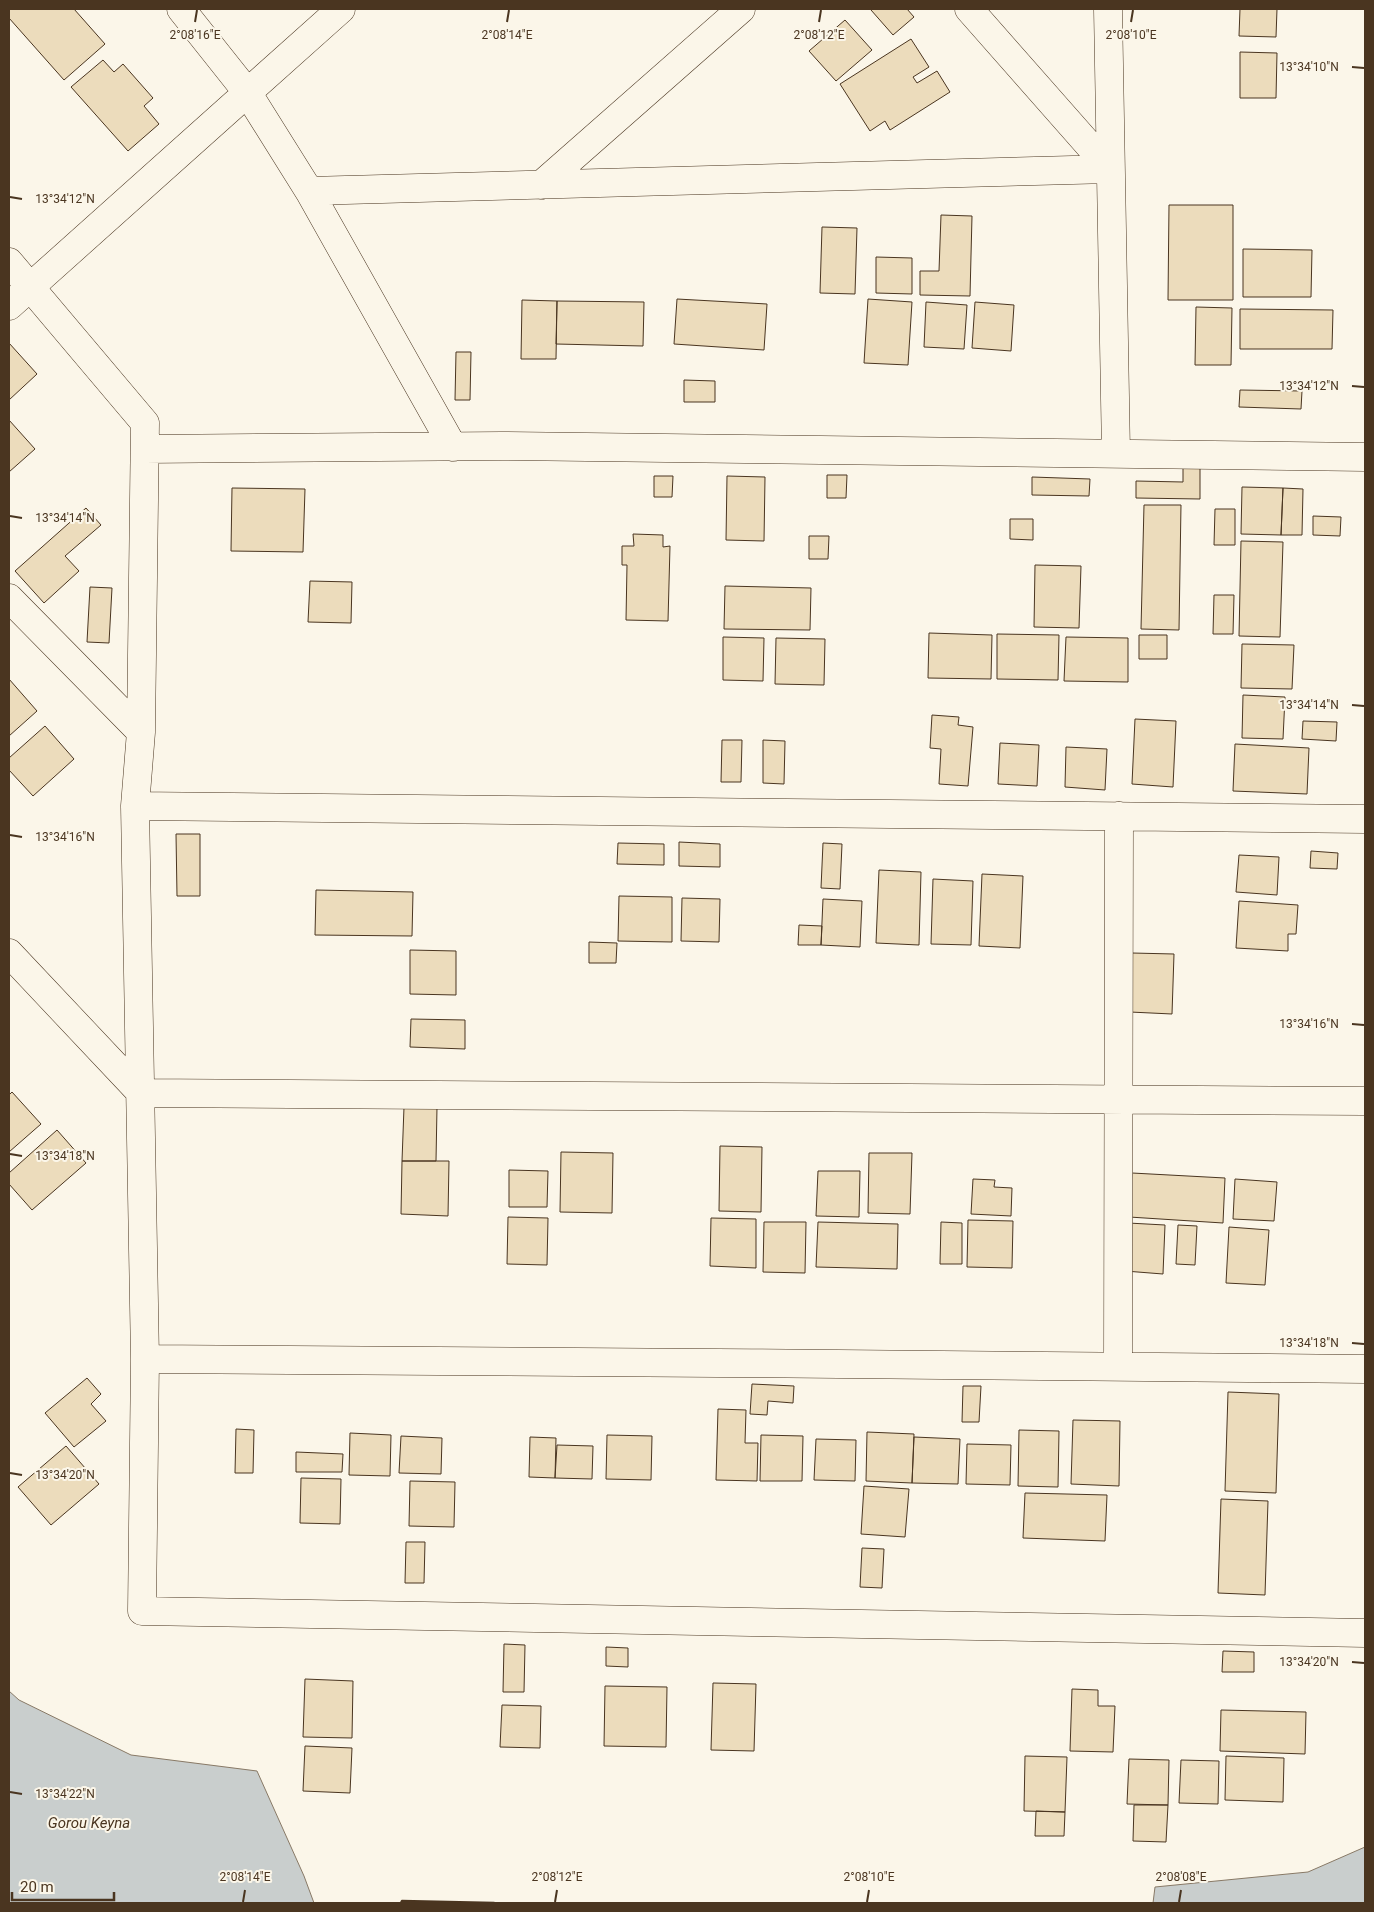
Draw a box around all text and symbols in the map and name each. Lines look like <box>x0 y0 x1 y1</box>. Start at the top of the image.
text: 2°08'16"E <box>170 28 221 42</box>
text: 2°08'14"E <box>482 28 533 42</box>
text: 2°08'12"E <box>794 28 845 42</box>
text: 2°08'10"E <box>1106 28 1157 42</box>
text: 13°34'10"N <box>1279 60 1339 74</box>
text: 13°34'12"N <box>35 192 95 206</box>
text: 13°34'12"N <box>1279 379 1339 393</box>
text: 13°34'14"N <box>35 511 95 525</box>
text: 13°34'14"N <box>1279 698 1339 712</box>
text: 13°34'16"N <box>35 830 95 844</box>
text: 13°34'16"N <box>1279 1017 1339 1031</box>
text: 13°34'18"N <box>35 1149 95 1163</box>
text: 13°34'18"N <box>1279 1336 1339 1350</box>
text: 13°34'20"N <box>35 1468 95 1482</box>
text: 13°34'20"N <box>1279 1655 1339 1669</box>
text: 13°34'22"N <box>35 1787 95 1801</box>
water label: Gorou Keyna <box>48 1814 130 1832</box>
scale bar <box>12 1870 115 1902</box>
text: 2°08'14"E <box>220 1870 271 1884</box>
text: 2°08'12"E <box>532 1870 583 1884</box>
text: 2°08'10"E <box>844 1870 895 1884</box>
text: 2°08'08"E <box>1156 1870 1207 1884</box>
text: 20 m <box>20 1878 54 1896</box>

